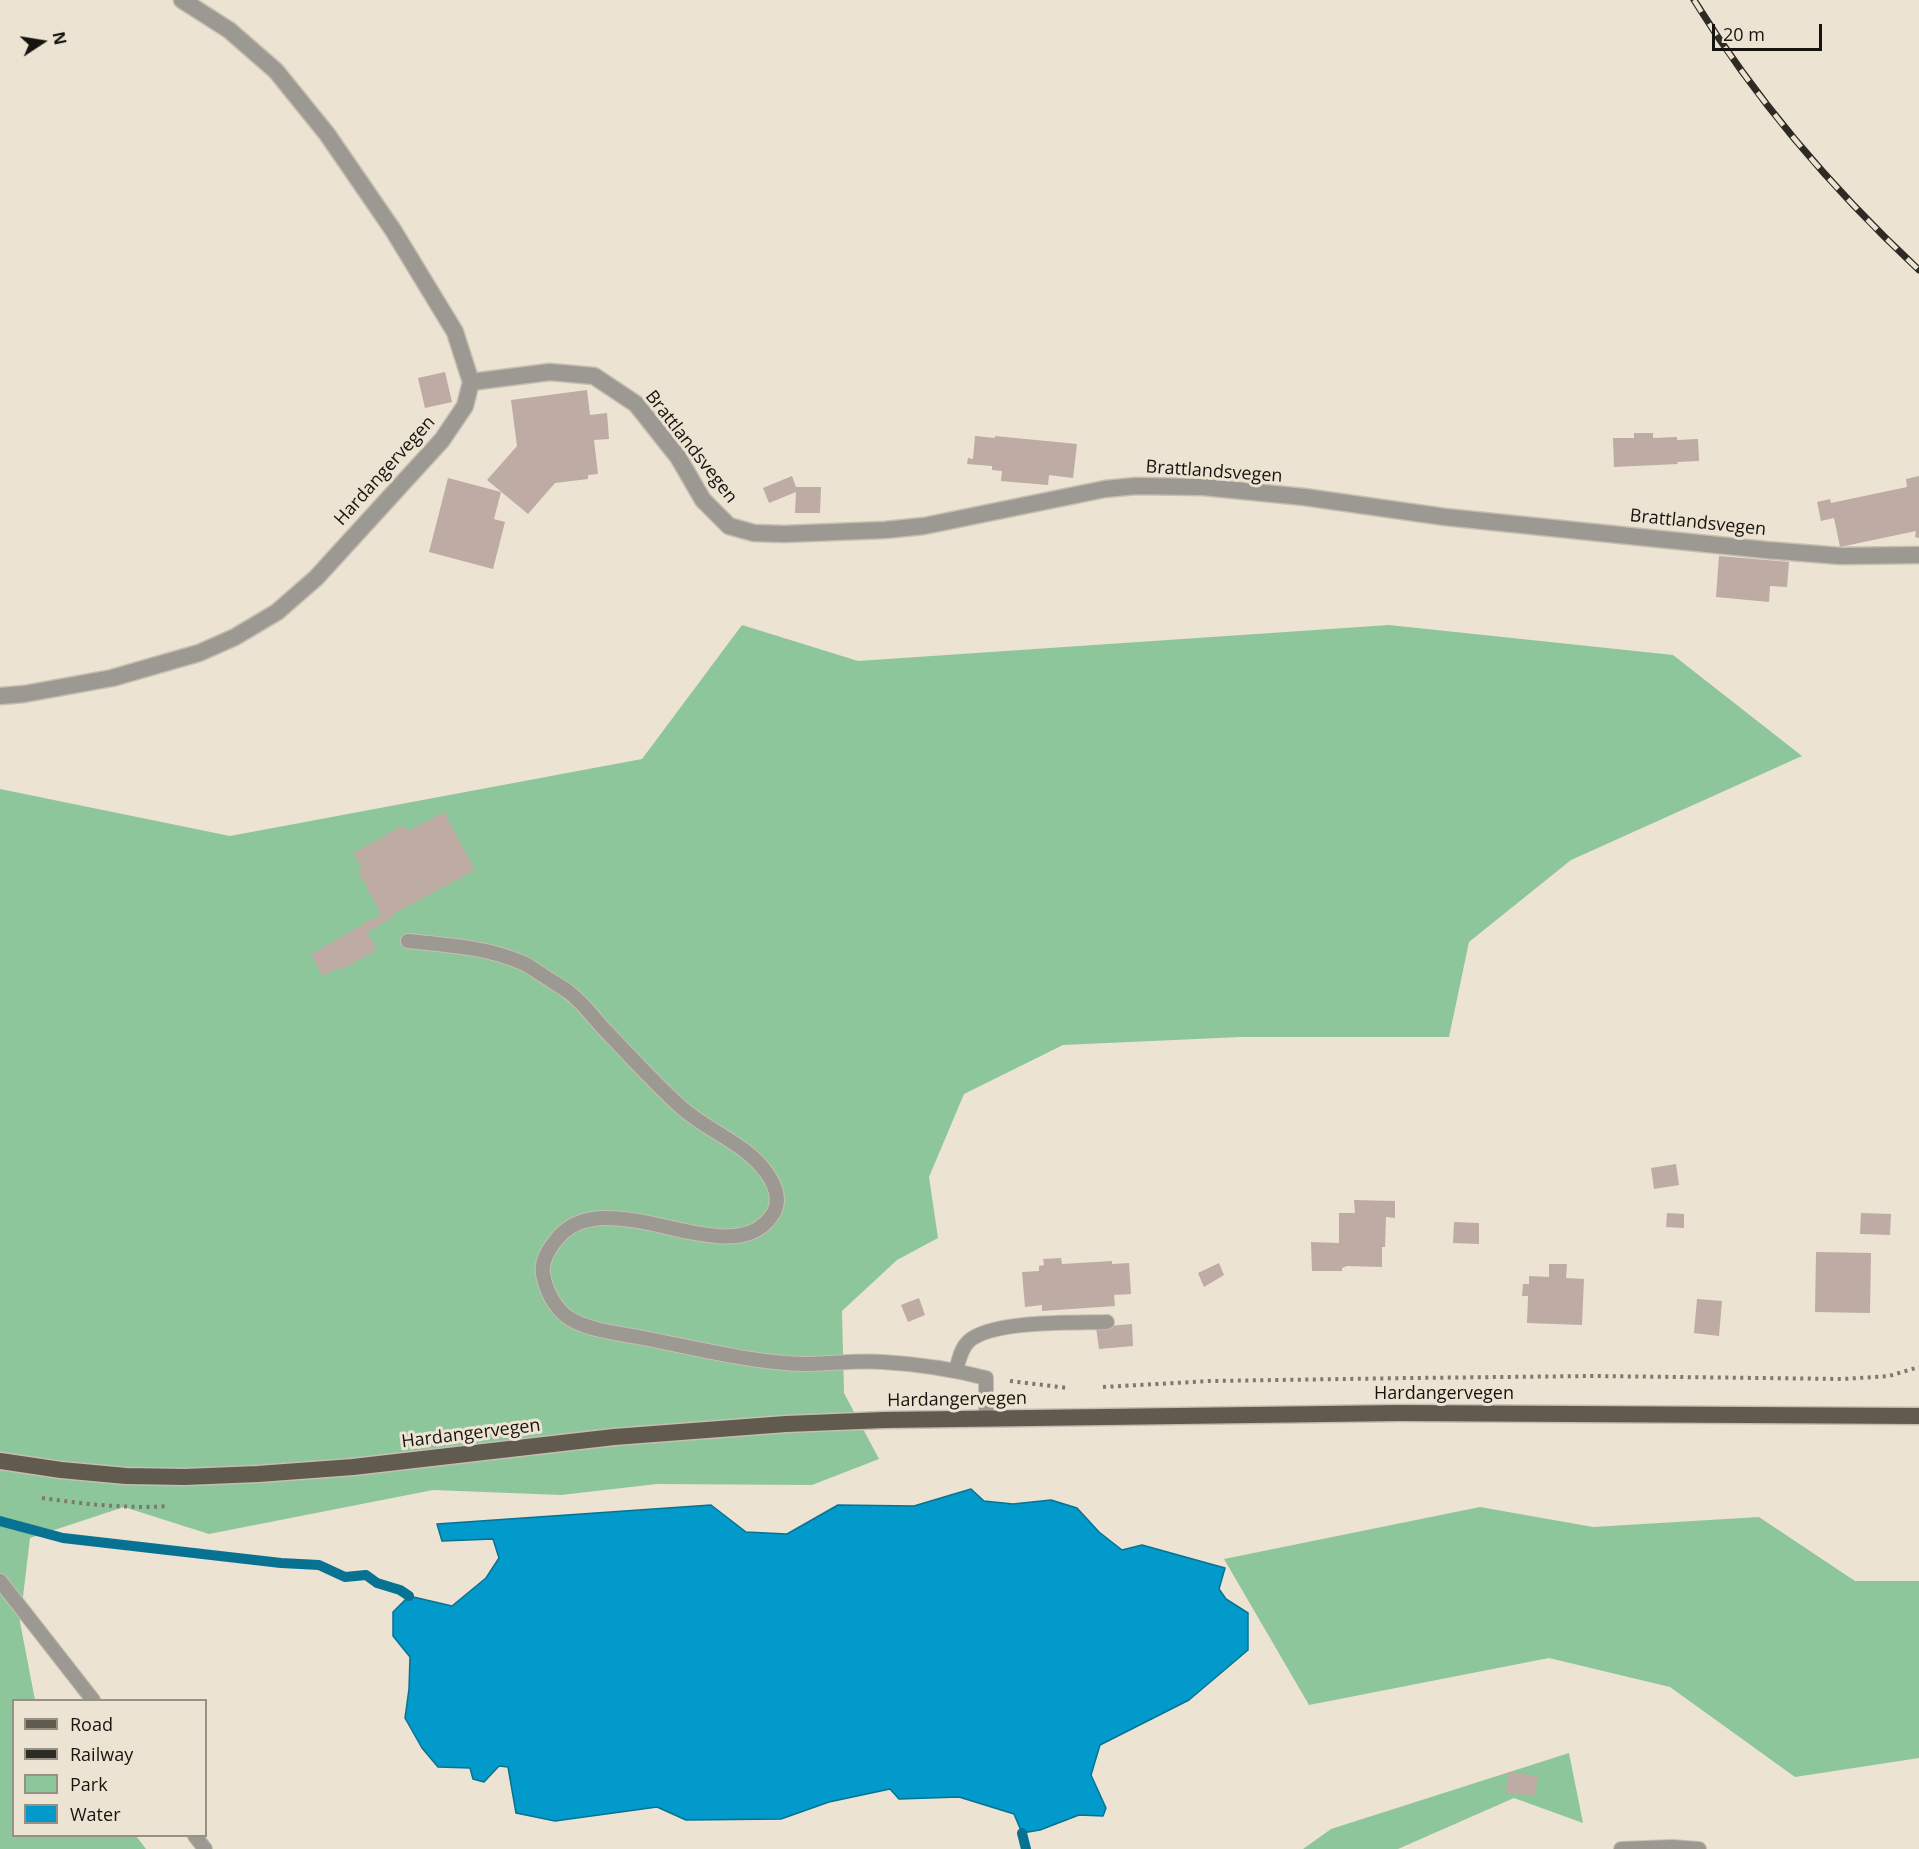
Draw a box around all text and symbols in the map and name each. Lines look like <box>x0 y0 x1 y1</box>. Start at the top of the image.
north arrow <box>12 12 72 72</box>
scale bar <box>1715 12 1824 50</box>
text: 20 m <box>1723 22 1765 46</box>
text: N <box>47 30 72 47</box>
street label: Brattlandsvegen <box>640 386 742 508</box>
street label: Hardangervegen <box>330 412 440 530</box>
street label: Brattlandsvegen <box>1145 456 1283 488</box>
street label: Brattlandsvegen <box>1629 505 1767 541</box>
street label: Hardangervegen <box>1374 1383 1514 1405</box>
street label: Hardangervegen <box>887 1388 1027 1412</box>
street label: Hardangervegen <box>400 1415 542 1453</box>
legend <box>12 1699 207 1837</box>
text: Road <box>70 1712 113 1736</box>
text: Railway <box>70 1742 133 1766</box>
text: Park <box>70 1772 108 1796</box>
text: Water <box>70 1802 121 1826</box>

